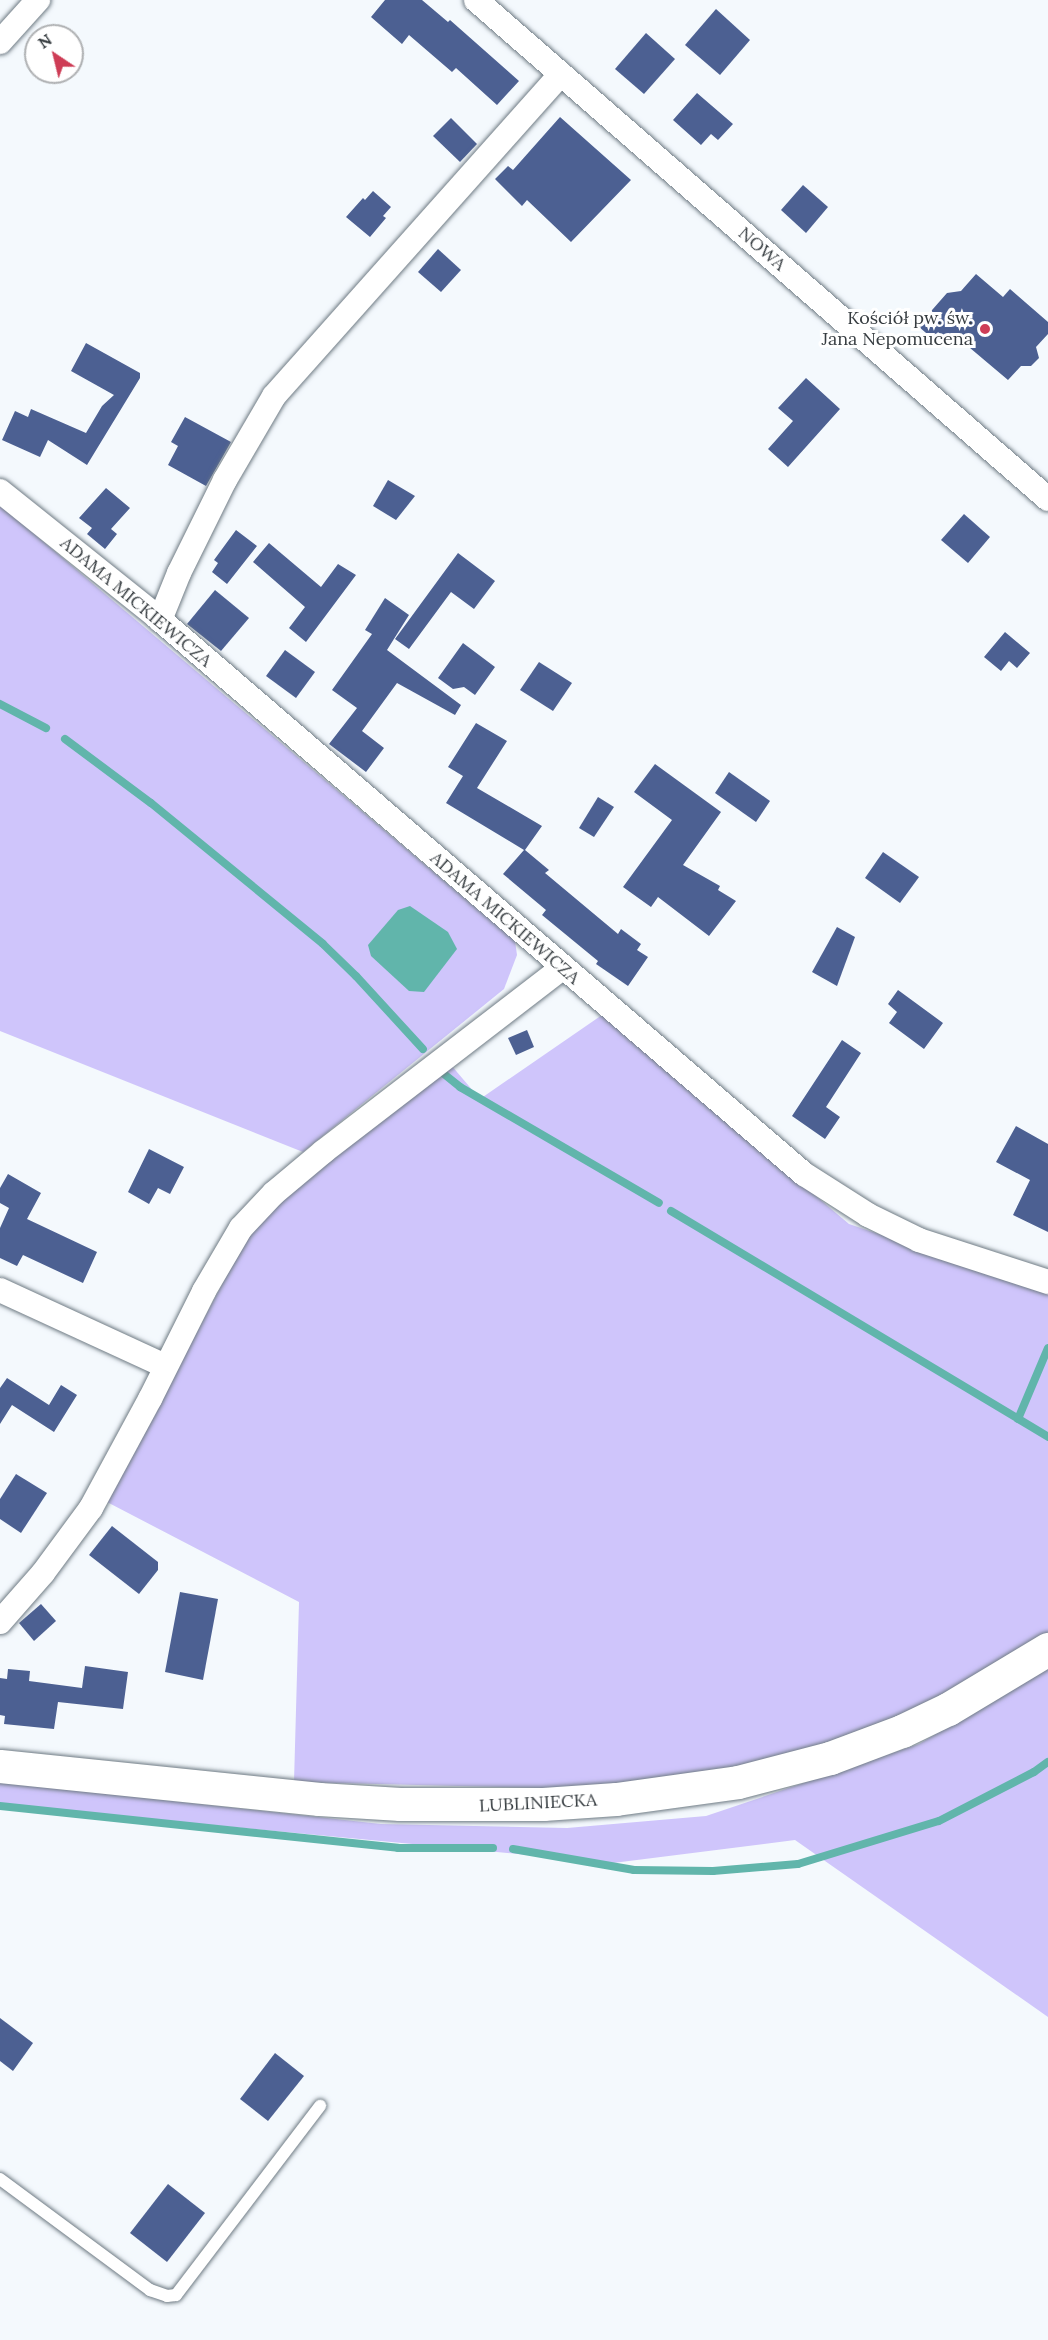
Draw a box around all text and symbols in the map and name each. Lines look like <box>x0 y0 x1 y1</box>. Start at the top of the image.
north arrow <box>24 24 84 84</box>
text: N <box>34 29 56 53</box>
street label: NOWA <box>734 222 790 276</box>
place label: Kościół pw. św. Jana Nepomucena <box>821 308 973 350</box>
marker: Kościół pw. św. Jana Nepomucena <box>978 322 992 336</box>
street label: ADAMA MICKIEWICZA <box>56 532 216 672</box>
street label: ADAMA MICKIEWICZA <box>426 847 584 989</box>
street label: LUBLINIECKA <box>478 1789 598 1817</box>

